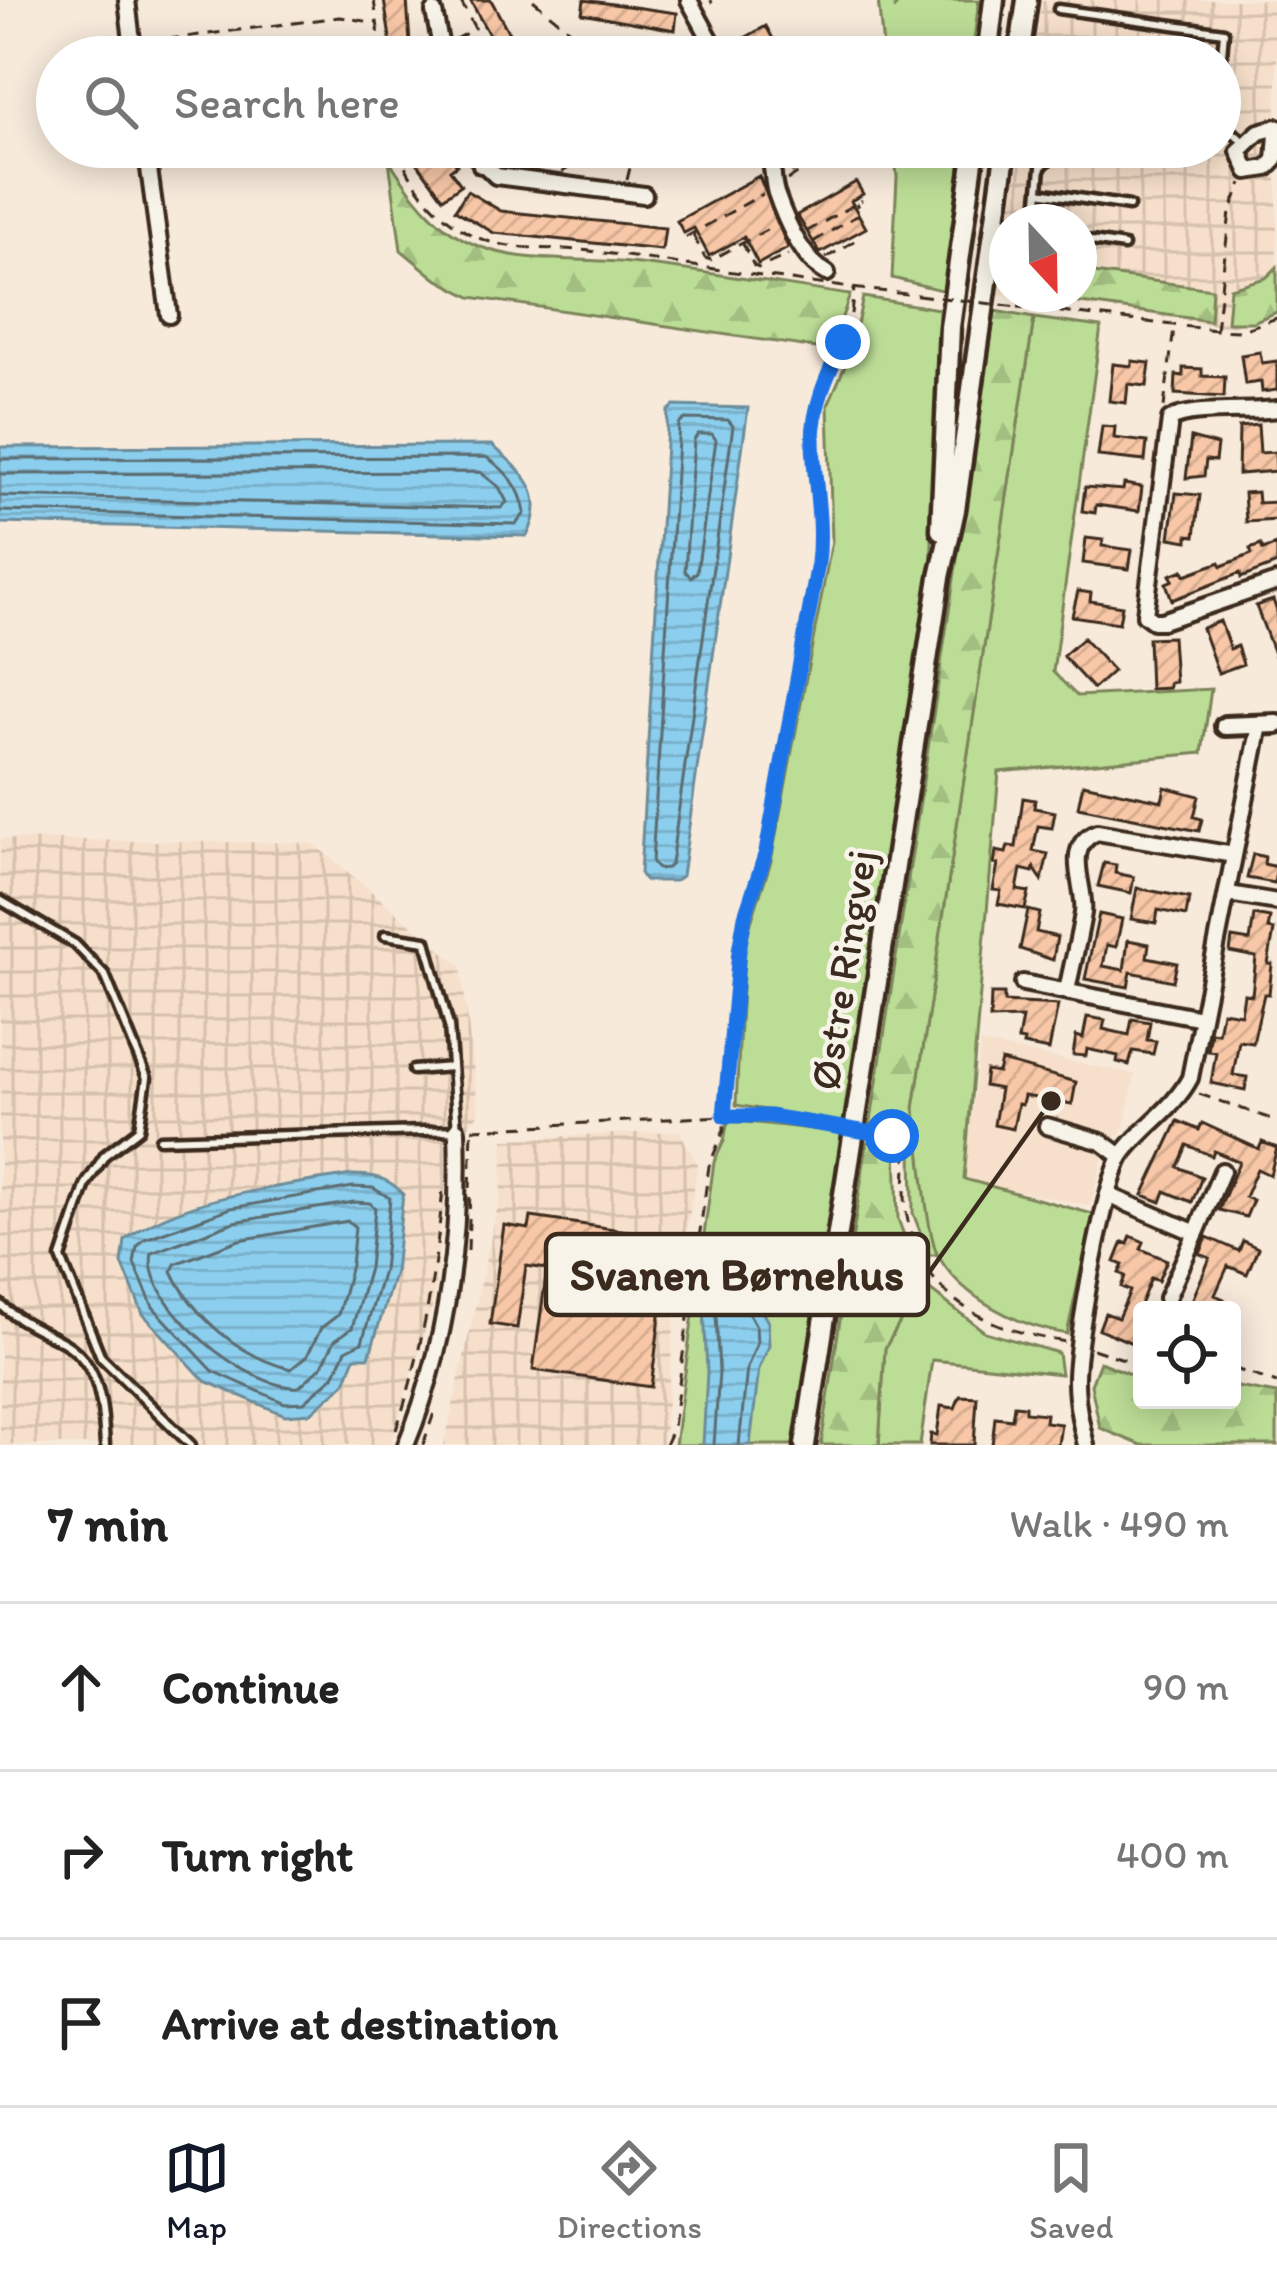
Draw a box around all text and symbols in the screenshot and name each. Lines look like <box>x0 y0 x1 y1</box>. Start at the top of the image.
search box <box>36 36 1241 168</box>
icon: search <box>78 69 144 135</box>
text: Search here <box>174 75 400 129</box>
north arrow <box>989 204 1097 312</box>
route end <box>816 315 870 369</box>
street label: Østre Ringvej <box>799 846 887 1094</box>
route start <box>865 1109 919 1163</box>
callout: Svanen Børnehus <box>546 1234 928 1315</box>
text: Svanen Børnehus <box>570 1247 904 1301</box>
map controls <box>1133 1301 1241 1409</box>
button: locate <box>1133 1301 1241 1409</box>
text: 7 min <box>48 1493 168 1554</box>
text: Walk · 490 m <box>1009 1500 1229 1547</box>
icon: ahead <box>48 1654 114 1720</box>
text: Continue <box>162 1660 340 1714</box>
text: 90 m <box>1143 1663 1229 1710</box>
icon: right <box>48 1822 114 1888</box>
text: Turn right <box>162 1828 353 1882</box>
text: 400 m <box>1116 1831 1229 1878</box>
icon: arrive <box>48 1990 114 2056</box>
text: Arrive at destination <box>162 1996 558 2050</box>
tab: Map <box>164 2135 230 2246</box>
tab: Directions <box>557 2135 702 2246</box>
tab: Saved <box>1029 2135 1113 2246</box>

